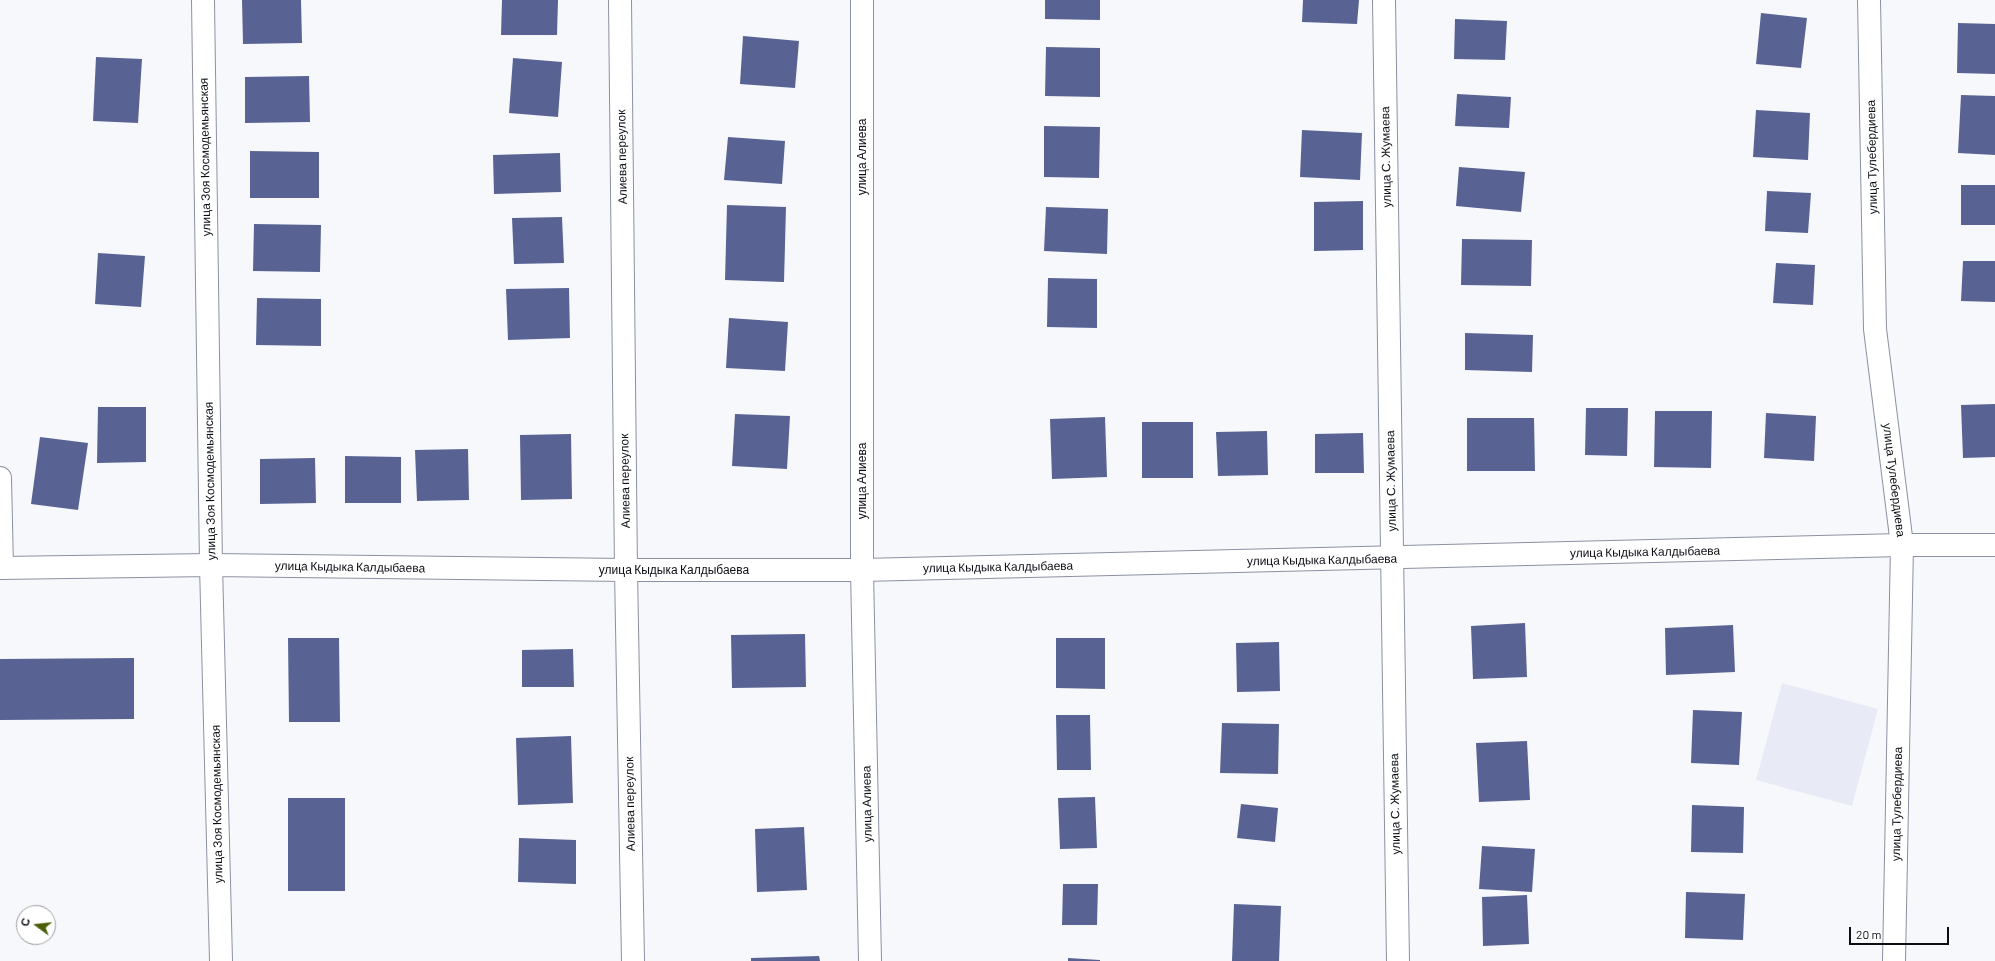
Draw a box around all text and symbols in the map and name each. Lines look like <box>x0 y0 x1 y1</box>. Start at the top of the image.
street label: улица Зоя Космодемьянская <box>196 78 214 236</box>
street label: улица Тулебердиева <box>1864 100 1880 214</box>
street label: улица С. Жумаева <box>1378 106 1394 208</box>
street label: Алиева переулок <box>614 109 630 205</box>
street label: улица Алиева <box>855 119 869 195</box>
street label: улица Зоя Космодемьянская <box>201 402 219 560</box>
street label: улица Тулебердиева <box>1880 422 1908 538</box>
street label: улица С. Жумаева <box>1383 430 1399 532</box>
street label: Алиева переулок <box>617 433 633 529</box>
street label: улица Алиева <box>855 443 869 519</box>
street label: улица Кыдыка Калдыбаева <box>1570 543 1720 561</box>
street label: улица Кыдыка Калдыбаева <box>1247 551 1397 569</box>
street label: улица Кыдыка Калдыбаева <box>275 558 425 576</box>
street label: улица Кыдыка Калдыбаева <box>923 558 1073 576</box>
street label: улица Кыдыка Калдыбаева <box>599 563 749 577</box>
street label: улица Зоя Космодемьянская <box>208 725 226 883</box>
street label: улица Тулебердиева <box>1889 747 1905 861</box>
street label: улица С. Жумаева <box>1387 753 1403 855</box>
street label: Алиева переулок <box>622 756 638 852</box>
street label: улица Алиева <box>859 766 875 842</box>
north arrow <box>16 905 56 945</box>
text: С <box>18 917 32 928</box>
scale bar <box>1851 919 1951 945</box>
text: 20 m <box>1856 927 1882 941</box>

